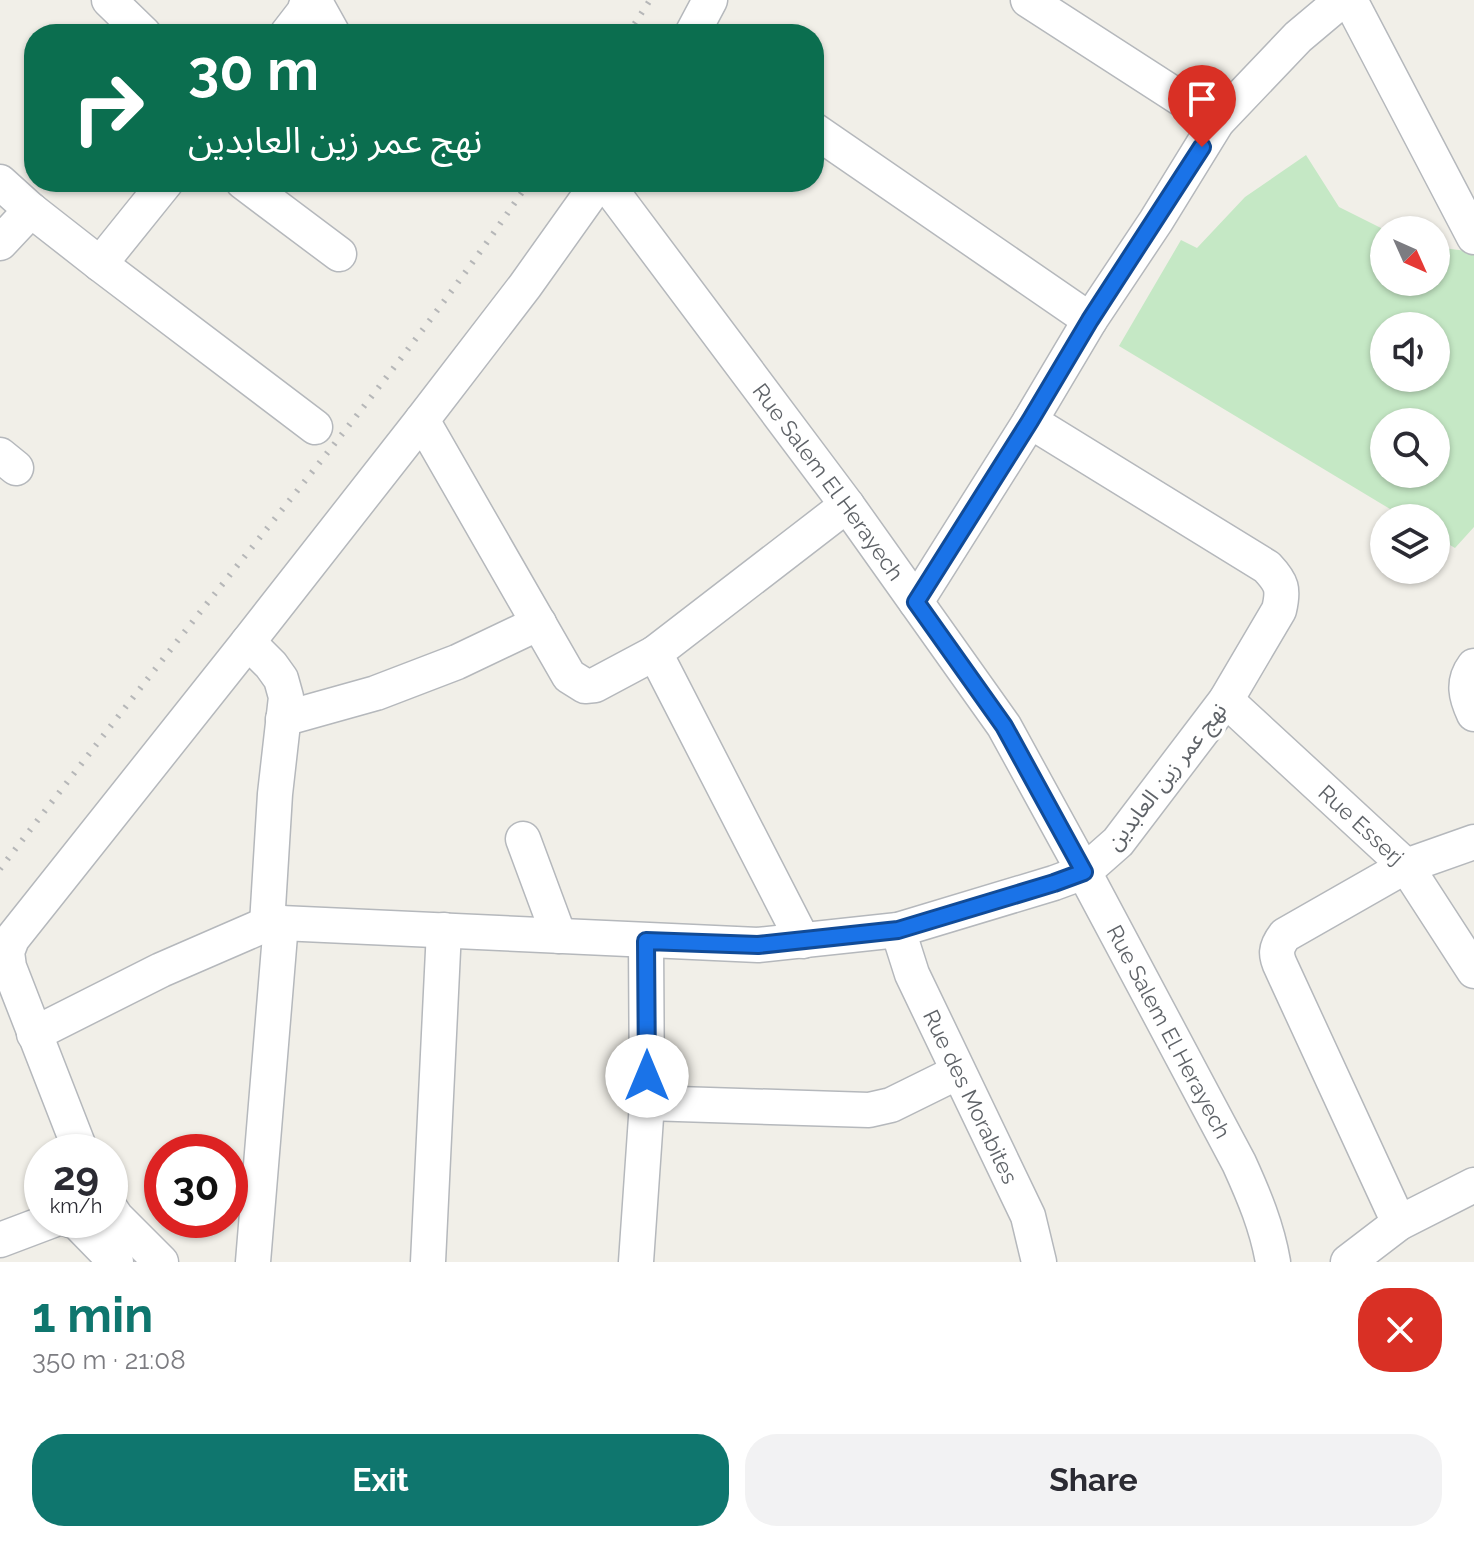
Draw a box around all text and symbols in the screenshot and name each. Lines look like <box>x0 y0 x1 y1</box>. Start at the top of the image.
text: 30 m <box>188 37 319 103</box>
icon: right <box>56 56 160 160</box>
pin <box>1168 65 1236 147</box>
icon: arrive <box>1180 77 1224 121</box>
text: نهج عمر زين العابدين <box>188 119 482 161</box>
north arrow <box>1370 216 1450 296</box>
map controls <box>1370 216 1450 584</box>
button: sound <box>1370 312 1450 392</box>
street label: Rue Salem El Herayech <box>748 378 909 585</box>
button: search <box>1370 408 1450 488</box>
button: layers <box>1370 504 1450 584</box>
street label: نهج عمر زين العابدين <box>1100 697 1235 857</box>
street label: Rue Esserj <box>1313 779 1409 870</box>
street label: Rue Salem El Herayech <box>1102 920 1236 1143</box>
street label: Rue des Morabites <box>918 1005 1023 1188</box>
position arrow <box>605 1034 689 1118</box>
speed limit sign: 30 <box>144 1134 248 1238</box>
text: 29 <box>53 1152 99 1199</box>
text: km/h <box>50 1194 102 1218</box>
text: 1 min <box>32 1287 153 1343</box>
button: close <box>1358 1288 1442 1372</box>
text: 350 m · 21:08 <box>32 1345 186 1375</box>
button: Exit <box>32 1434 729 1526</box>
button: Share <box>745 1434 1442 1526</box>

